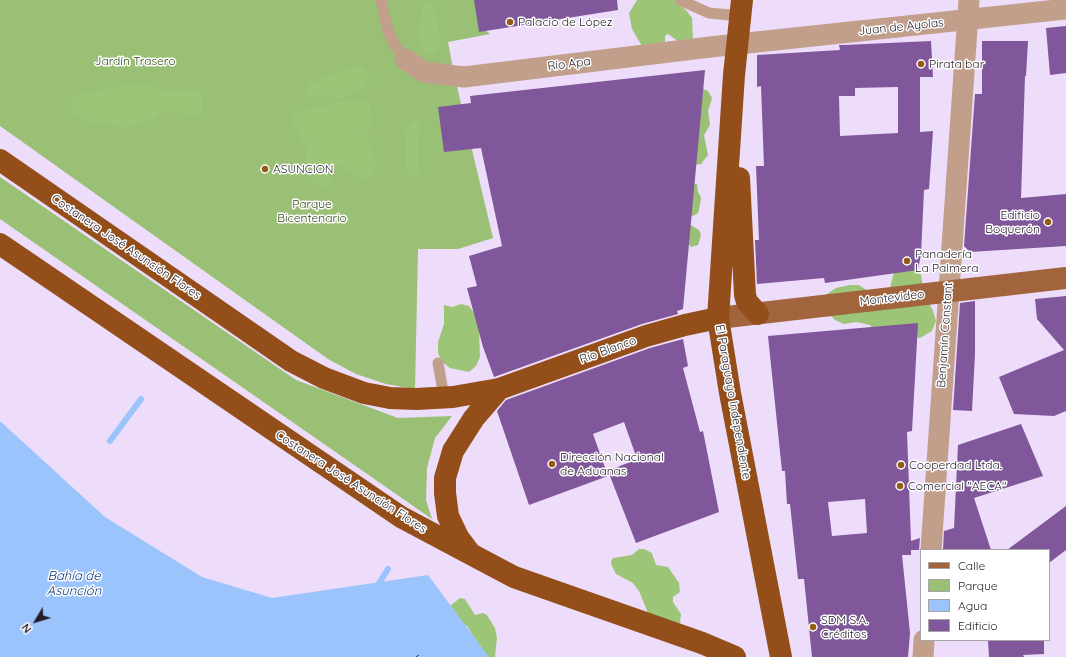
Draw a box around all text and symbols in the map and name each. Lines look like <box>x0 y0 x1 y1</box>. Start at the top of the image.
place label: Palacio de López <box>518 15 612 29</box>
street label: Juan de Ayolas <box>858 15 944 39</box>
marker: Palacio de López <box>505 17 515 27</box>
park label: Jardín Trasero <box>95 54 175 68</box>
street label: Río Apa <box>547 54 591 74</box>
place label: Pirata bar <box>929 57 984 71</box>
marker: Pirata bar <box>916 59 926 69</box>
place label: ASUNCION <box>273 162 334 176</box>
marker: ASUNCION <box>260 164 270 174</box>
street label: Costanera José Asunción Flores <box>48 191 204 303</box>
park label: Parque Bicentenario <box>277 197 347 225</box>
place label: Edificio Boquerón <box>985 208 1040 236</box>
marker: Edificio Boquerón <box>1043 217 1053 227</box>
place label: Panadería La Palmera <box>915 247 979 275</box>
marker: Panadería La Palmera <box>902 256 912 266</box>
street label: Benjamín Constant <box>934 282 956 388</box>
street label: Montevideo <box>859 287 925 309</box>
street label: El Paraguayo Independiente <box>712 323 754 481</box>
street label: Río Blanco <box>578 333 638 367</box>
street label: Costanera José Asunción Flores <box>273 428 429 536</box>
place label: Dirección Nacional de Aduanas <box>560 450 664 478</box>
place label: Cooperdad Ltda. <box>909 458 1002 472</box>
marker: Dirección Nacional de Aduanas <box>547 459 557 469</box>
marker: Cooperdad Ltda. <box>896 460 906 470</box>
place label: Comercial "AECA" <box>908 479 1007 493</box>
marker: Comercial "AECA" <box>895 481 905 491</box>
legend <box>920 549 1050 641</box>
text: Calle <box>958 558 985 573</box>
water label: Bahía de Asunción <box>47 568 101 599</box>
text: Parque <box>958 578 998 593</box>
text: Agua <box>958 598 987 613</box>
north arrow <box>16 601 56 641</box>
place label: SDM S.A. Créditos <box>821 613 868 641</box>
text: Edificio <box>958 618 998 633</box>
text: N <box>19 621 35 636</box>
marker: SDM S.A. Créditos <box>808 622 818 632</box>

